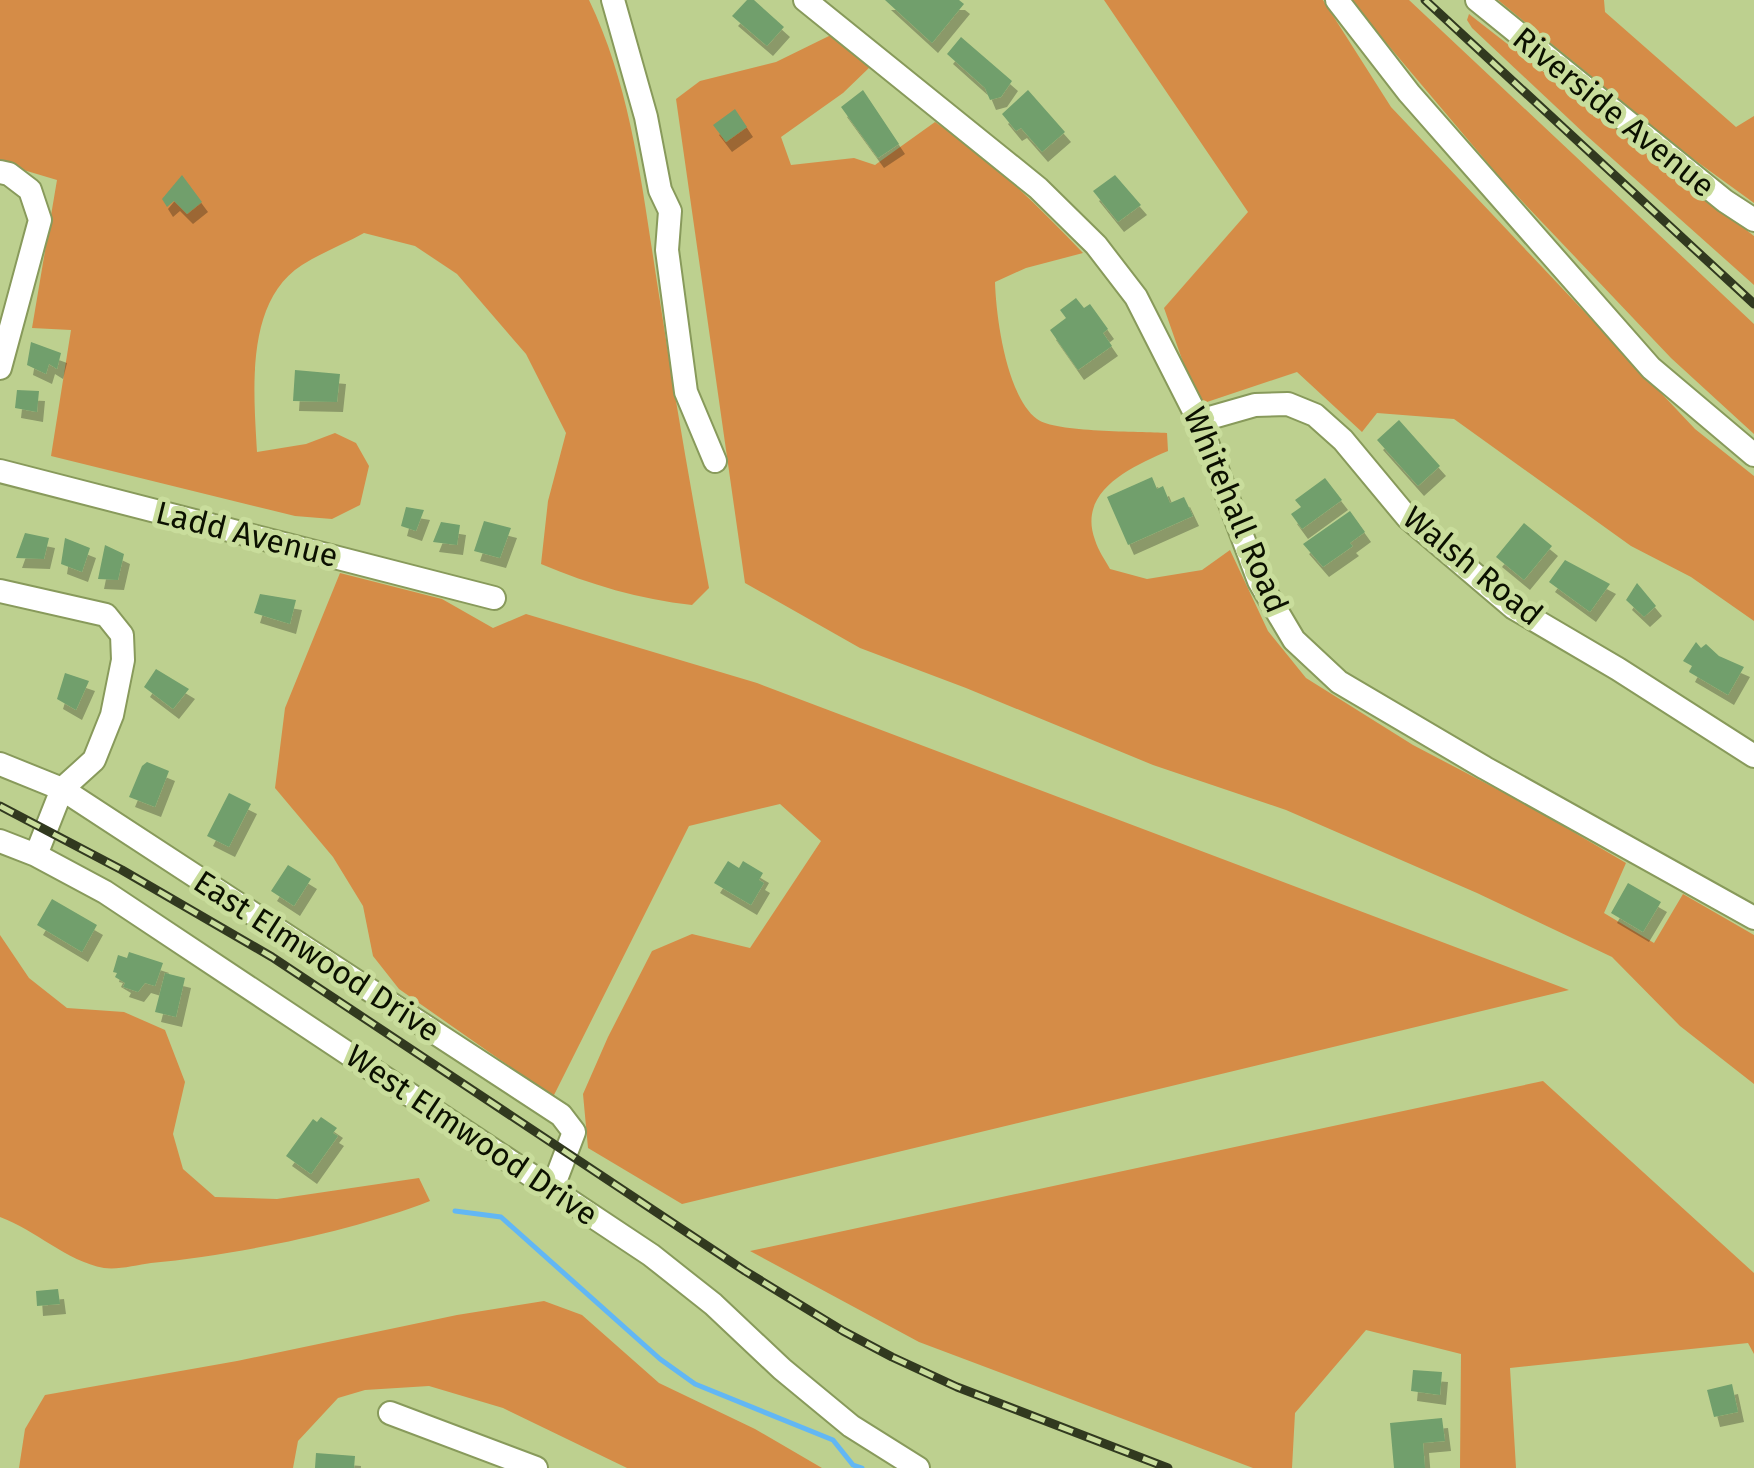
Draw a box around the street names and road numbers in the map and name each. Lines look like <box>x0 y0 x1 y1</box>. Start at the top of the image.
street label: Riverside Avenue <box>1505 19 1723 205</box>
street label: Whitehall Road <box>1176 402 1296 618</box>
street label: Ladd Avenue <box>152 493 342 575</box>
street label: Walsh Road <box>1396 498 1550 634</box>
street label: East Elmwood Drive <box>187 862 447 1050</box>
street label: West Elmwood Drive <box>339 1037 605 1233</box>

